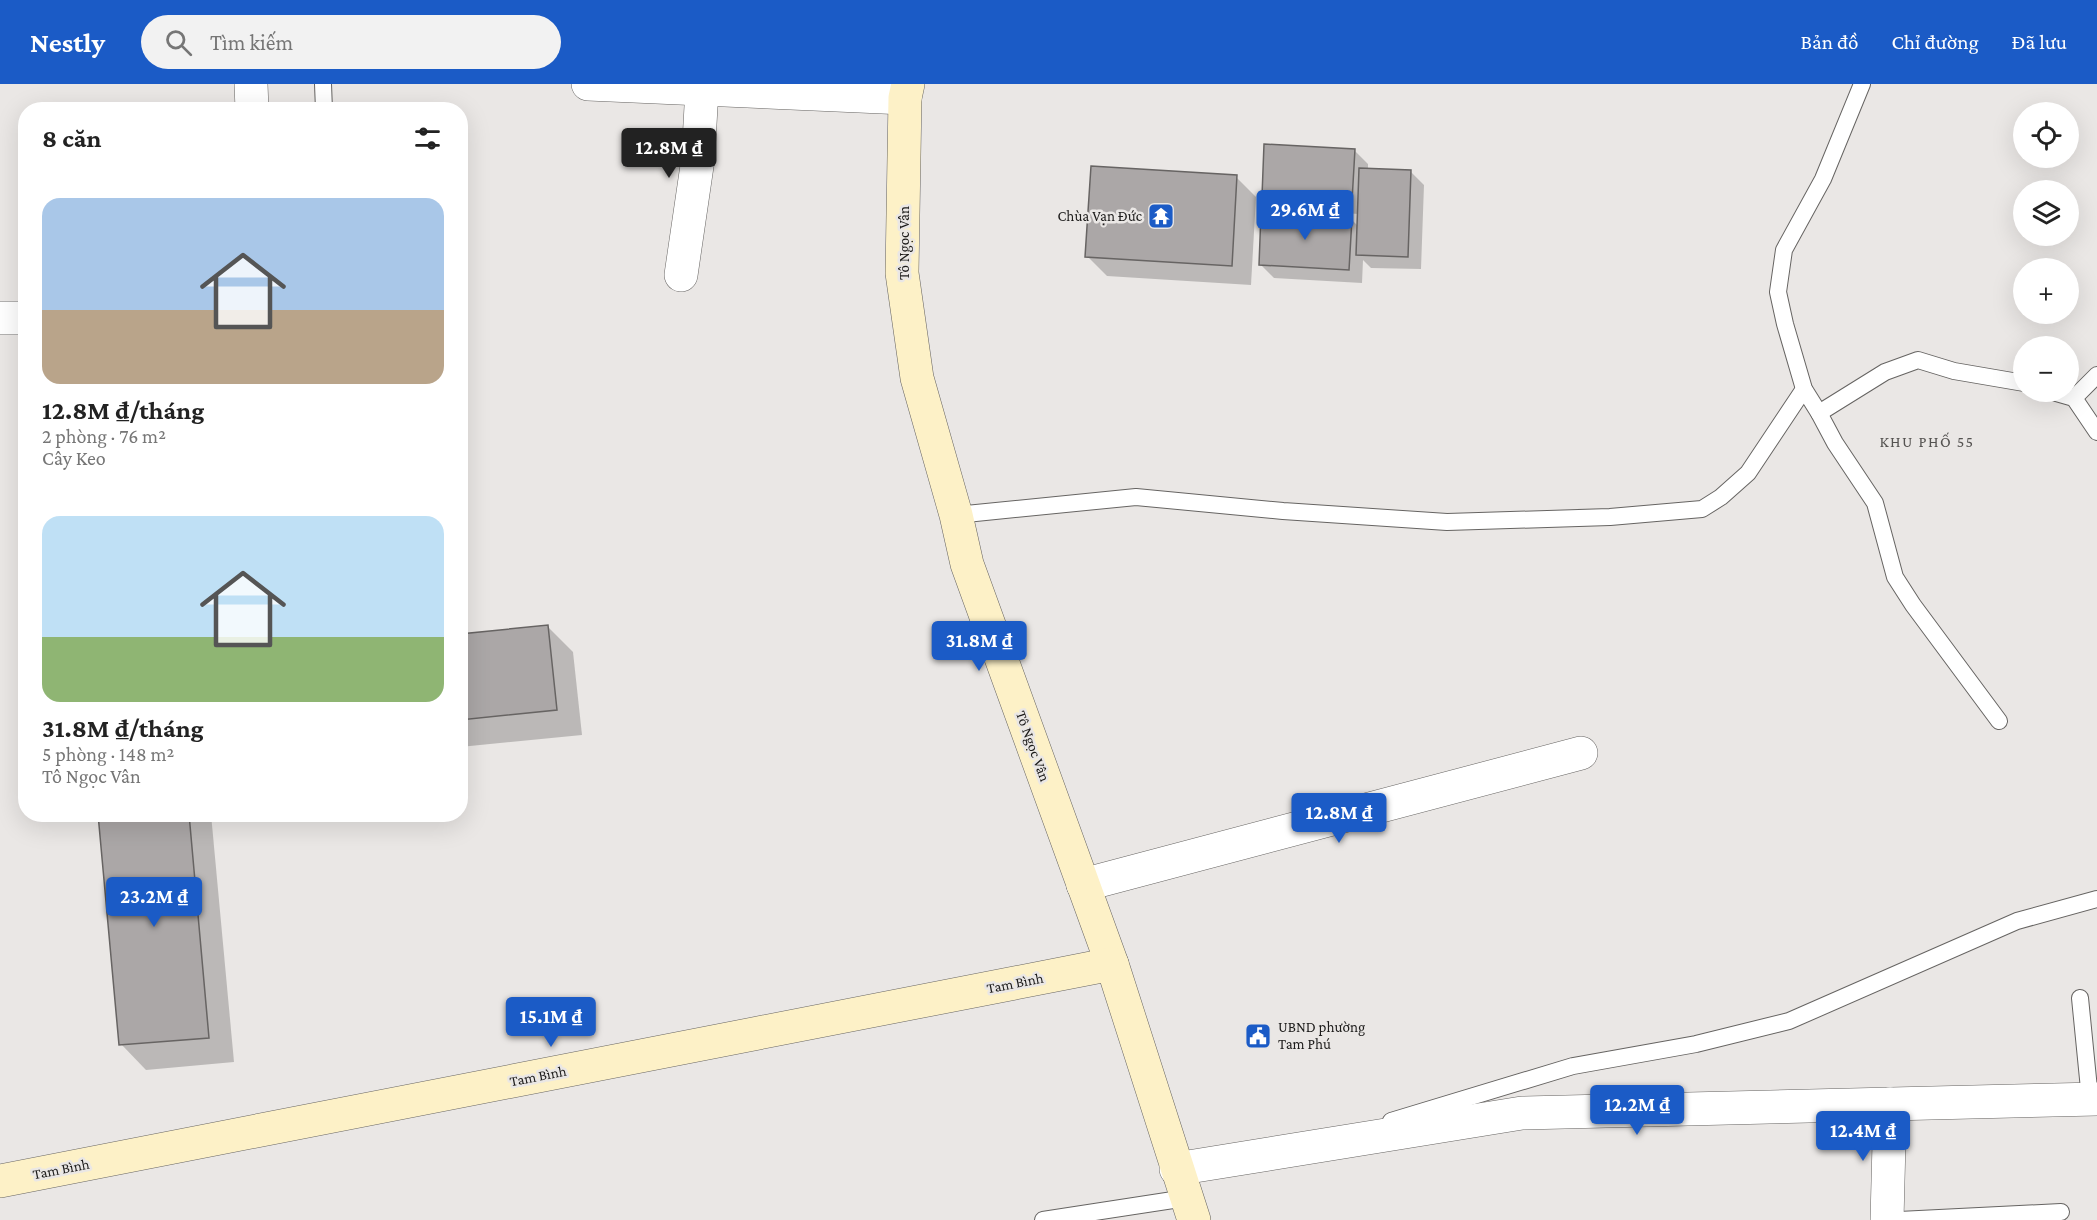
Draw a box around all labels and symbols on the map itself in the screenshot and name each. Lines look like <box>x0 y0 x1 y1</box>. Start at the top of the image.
pin: 12.8M ₫ <box>614 128 724 179</box>
pin: 29.6M ₫ <box>1250 190 1360 241</box>
temple icon: Chùa Vạn Đức <box>1146 201 1176 231</box>
street label: Tô Ngọc Vân <box>896 206 913 280</box>
place label: Chùa Vạn Đức <box>1058 208 1143 225</box>
district label: KHU PHỐ 55 <box>1879 432 1975 450</box>
pin: 31.8M ₫ <box>924 621 1034 672</box>
street label: Tô Ngọc Vân <box>1012 708 1053 784</box>
pin: 12.8M ₫ <box>1284 793 1394 844</box>
pin: 23.2M ₫ <box>99 877 209 928</box>
street label: Tam Bình <box>985 970 1045 996</box>
pin: 15.1M ₫ <box>496 997 606 1048</box>
place label: UBND phường Tam Phú <box>1278 1019 1365 1052</box>
public building icon: UBND phường Tam Phú <box>1243 1021 1273 1051</box>
street label: Tam Bình <box>508 1063 568 1089</box>
pin: 12.2M ₫ <box>1582 1085 1692 1136</box>
pin: 12.4M ₫ <box>1808 1111 1918 1162</box>
street label: Tam Bình <box>31 1156 91 1182</box>

